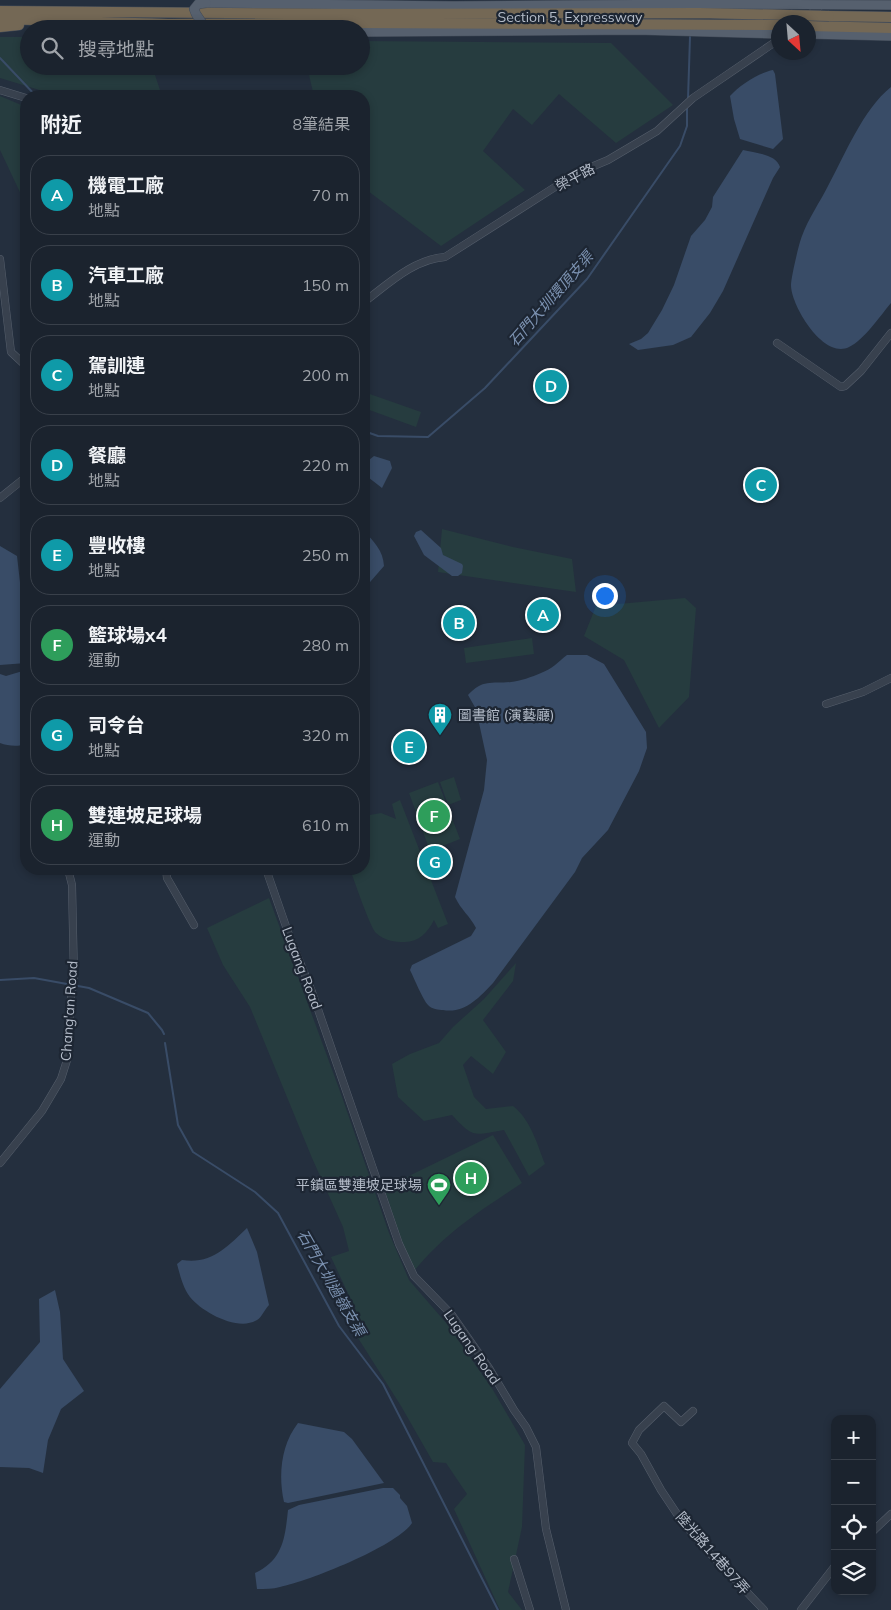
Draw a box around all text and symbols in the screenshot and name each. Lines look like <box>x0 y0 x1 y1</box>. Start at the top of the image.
street label: Section 5, Expressway <box>498 8 643 26</box>
north arrow <box>771 15 816 60</box>
search box <box>20 20 370 75</box>
icon: search <box>38 34 66 62</box>
text: 搜尋地點 <box>78 37 154 61</box>
text: 附近 <box>40 111 82 137</box>
text: 8筆結果 <box>292 114 350 134</box>
street label: 榮平路 <box>552 159 598 195</box>
text: 機電工廠 <box>88 173 164 197</box>
text: A <box>51 185 63 205</box>
text: 70 m <box>312 185 349 205</box>
text: 地點 <box>88 200 120 220</box>
water label: 石門大圳環頂支渠 <box>504 246 598 350</box>
text: 汽車工廠 <box>88 263 164 287</box>
text: B <box>51 275 63 295</box>
text: 150 m <box>302 275 349 295</box>
text: 地點 <box>88 290 120 310</box>
text: 駕訓連 <box>88 353 145 377</box>
text: C <box>52 365 62 385</box>
text: 200 m <box>302 365 349 385</box>
pin: D <box>535 367 567 405</box>
text: 地點 <box>88 380 120 400</box>
text: 餐廳 <box>88 443 126 467</box>
text: D <box>51 455 63 475</box>
text: 220 m <box>302 455 349 475</box>
pin: C <box>745 466 777 504</box>
text: 地點 <box>88 470 120 490</box>
text: 豐收樓 <box>88 533 145 557</box>
text: E <box>52 545 62 565</box>
text: 250 m <box>302 545 349 565</box>
text: 地點 <box>88 560 120 580</box>
your location <box>592 583 618 609</box>
pin: A <box>527 596 559 634</box>
pin: B <box>443 604 475 642</box>
text: 籃球場x4 <box>88 623 167 647</box>
text: F <box>52 635 62 655</box>
text: 280 m <box>302 635 349 655</box>
text: 運動 <box>88 650 120 670</box>
building icon: 圖書館 (演藝廳) <box>427 702 453 736</box>
place label: 圖書館 (演藝廳) <box>458 706 555 724</box>
text: 司令台 <box>88 713 145 737</box>
text: G <box>51 725 63 745</box>
text: 320 m <box>302 725 349 745</box>
pin: E <box>393 728 425 766</box>
text: 地點 <box>88 740 120 760</box>
pin: F <box>418 797 450 835</box>
text: 雙連坡足球場 <box>88 803 202 827</box>
text: H <box>51 815 63 835</box>
text: 610 m <box>302 815 349 835</box>
text: 運動 <box>88 830 120 850</box>
pin: G <box>419 843 451 881</box>
street label: Lugang Road <box>278 924 326 1012</box>
street label: Chang'an Road <box>57 960 81 1062</box>
pin: H <box>455 1159 487 1197</box>
sports icon: 平鎮區雙連坡足球場 <box>426 1172 452 1206</box>
place label: 平鎮區雙連坡足球場 <box>296 1176 422 1194</box>
water label: 石門大圳過嶺支渠 <box>293 1226 371 1341</box>
street label: Lugang Road <box>440 1306 504 1388</box>
map controls <box>831 1415 876 1595</box>
button: + <box>831 1415 876 1460</box>
button: − <box>831 1460 876 1505</box>
button: locate <box>831 1505 876 1550</box>
street label: 陸光路14巷97弄 <box>672 1508 754 1598</box>
button: layers <box>831 1550 876 1595</box>

